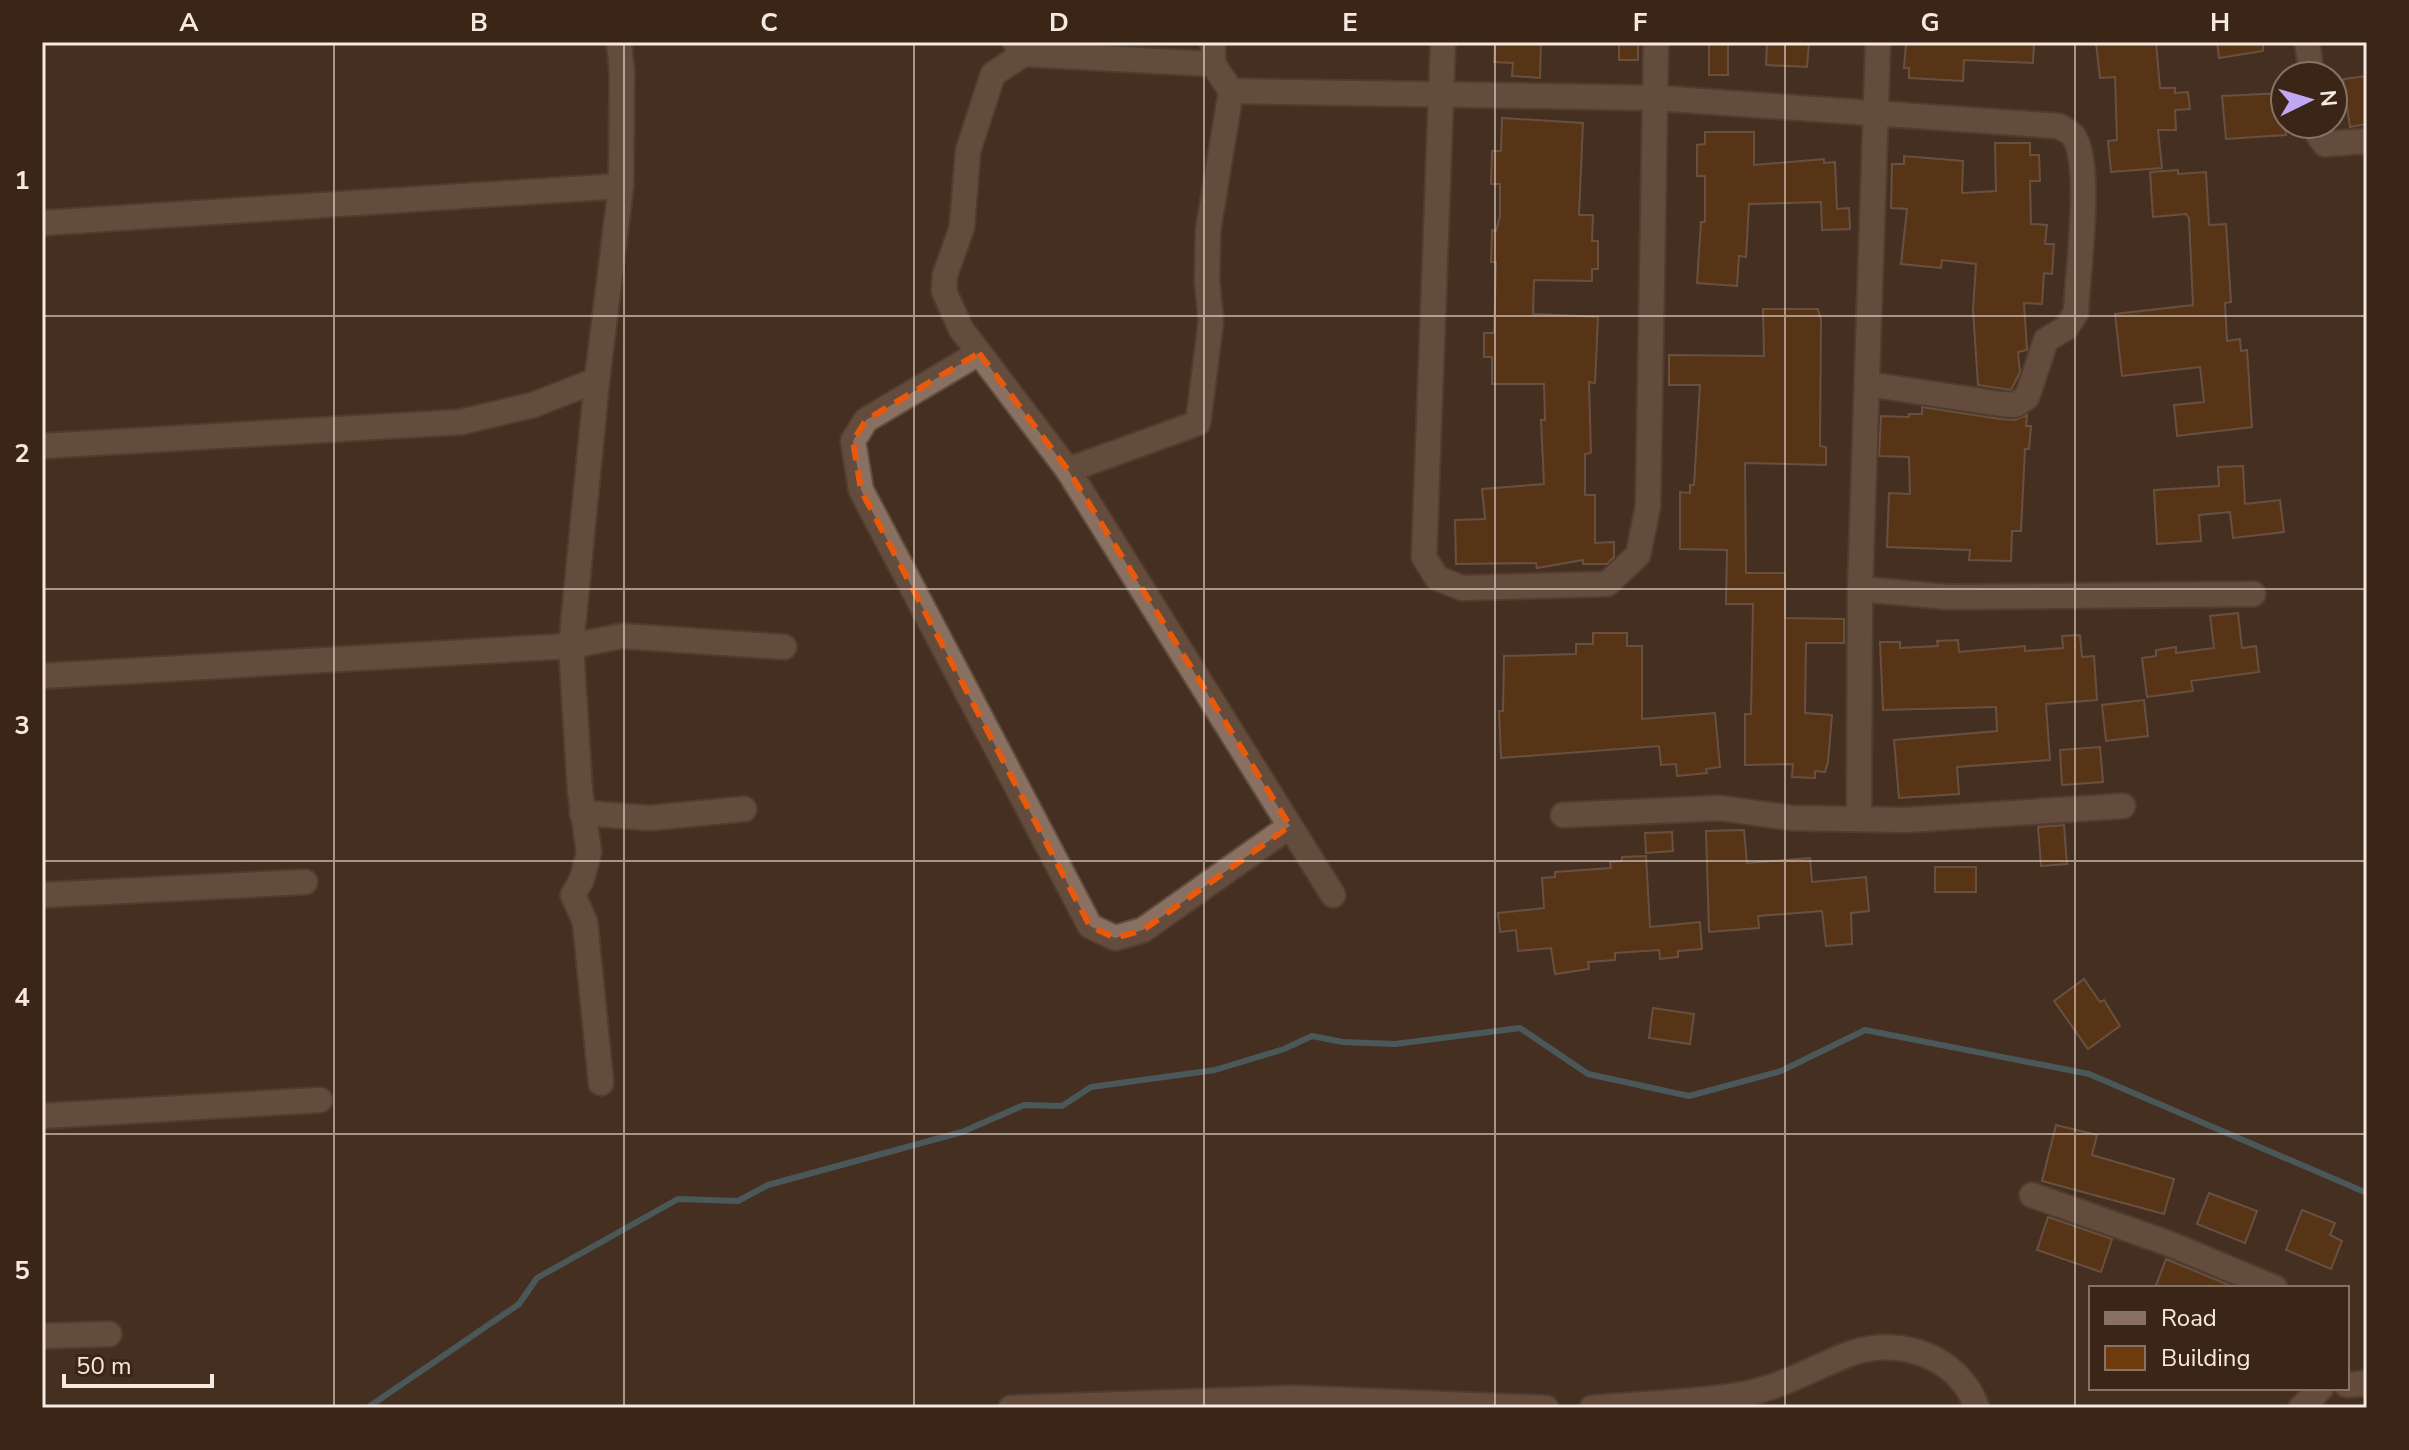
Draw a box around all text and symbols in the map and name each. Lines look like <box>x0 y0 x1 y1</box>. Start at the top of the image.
text: A <box>179 5 199 40</box>
text: B <box>470 5 488 40</box>
text: C <box>760 5 778 40</box>
text: D <box>1049 5 1069 40</box>
text: E <box>1342 5 1358 40</box>
text: F <box>1633 5 1647 40</box>
text: G <box>1920 5 1940 40</box>
text: H <box>2210 5 2230 40</box>
north arrow <box>2269 60 2349 140</box>
text: N <box>2312 89 2344 108</box>
text: 1 <box>14 163 30 198</box>
text: 2 <box>14 436 30 471</box>
text: 3 <box>14 708 30 743</box>
text: 4 <box>14 980 30 1015</box>
text: 5 <box>14 1253 30 1288</box>
legend <box>2089 1286 2349 1390</box>
text: Road <box>2161 1302 2217 1334</box>
scale bar <box>64 1338 212 1388</box>
text: Building <box>2161 1342 2251 1374</box>
text: 50 m <box>76 1350 132 1382</box>

